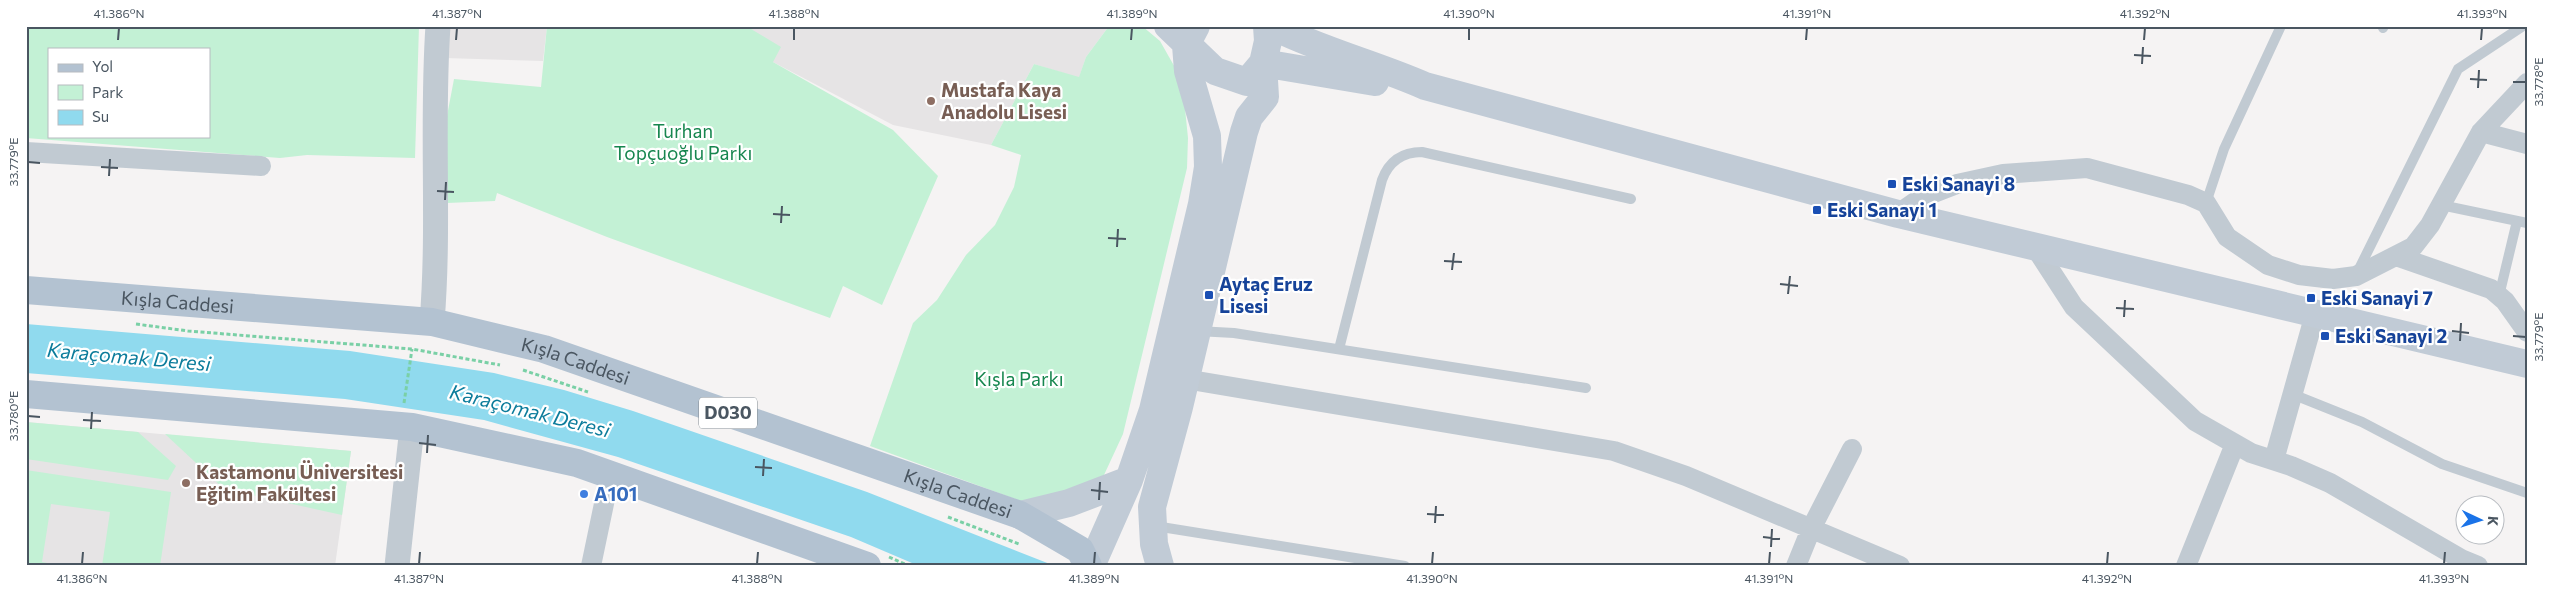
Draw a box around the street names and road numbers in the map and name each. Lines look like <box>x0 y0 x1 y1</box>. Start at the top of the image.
street label: Kışla Caddesi <box>120 286 235 317</box>
street label: Kışla Caddesi <box>519 332 633 389</box>
road number: D030 <box>699 398 757 428</box>
street label: Kışla Caddesi <box>901 463 1015 522</box>

